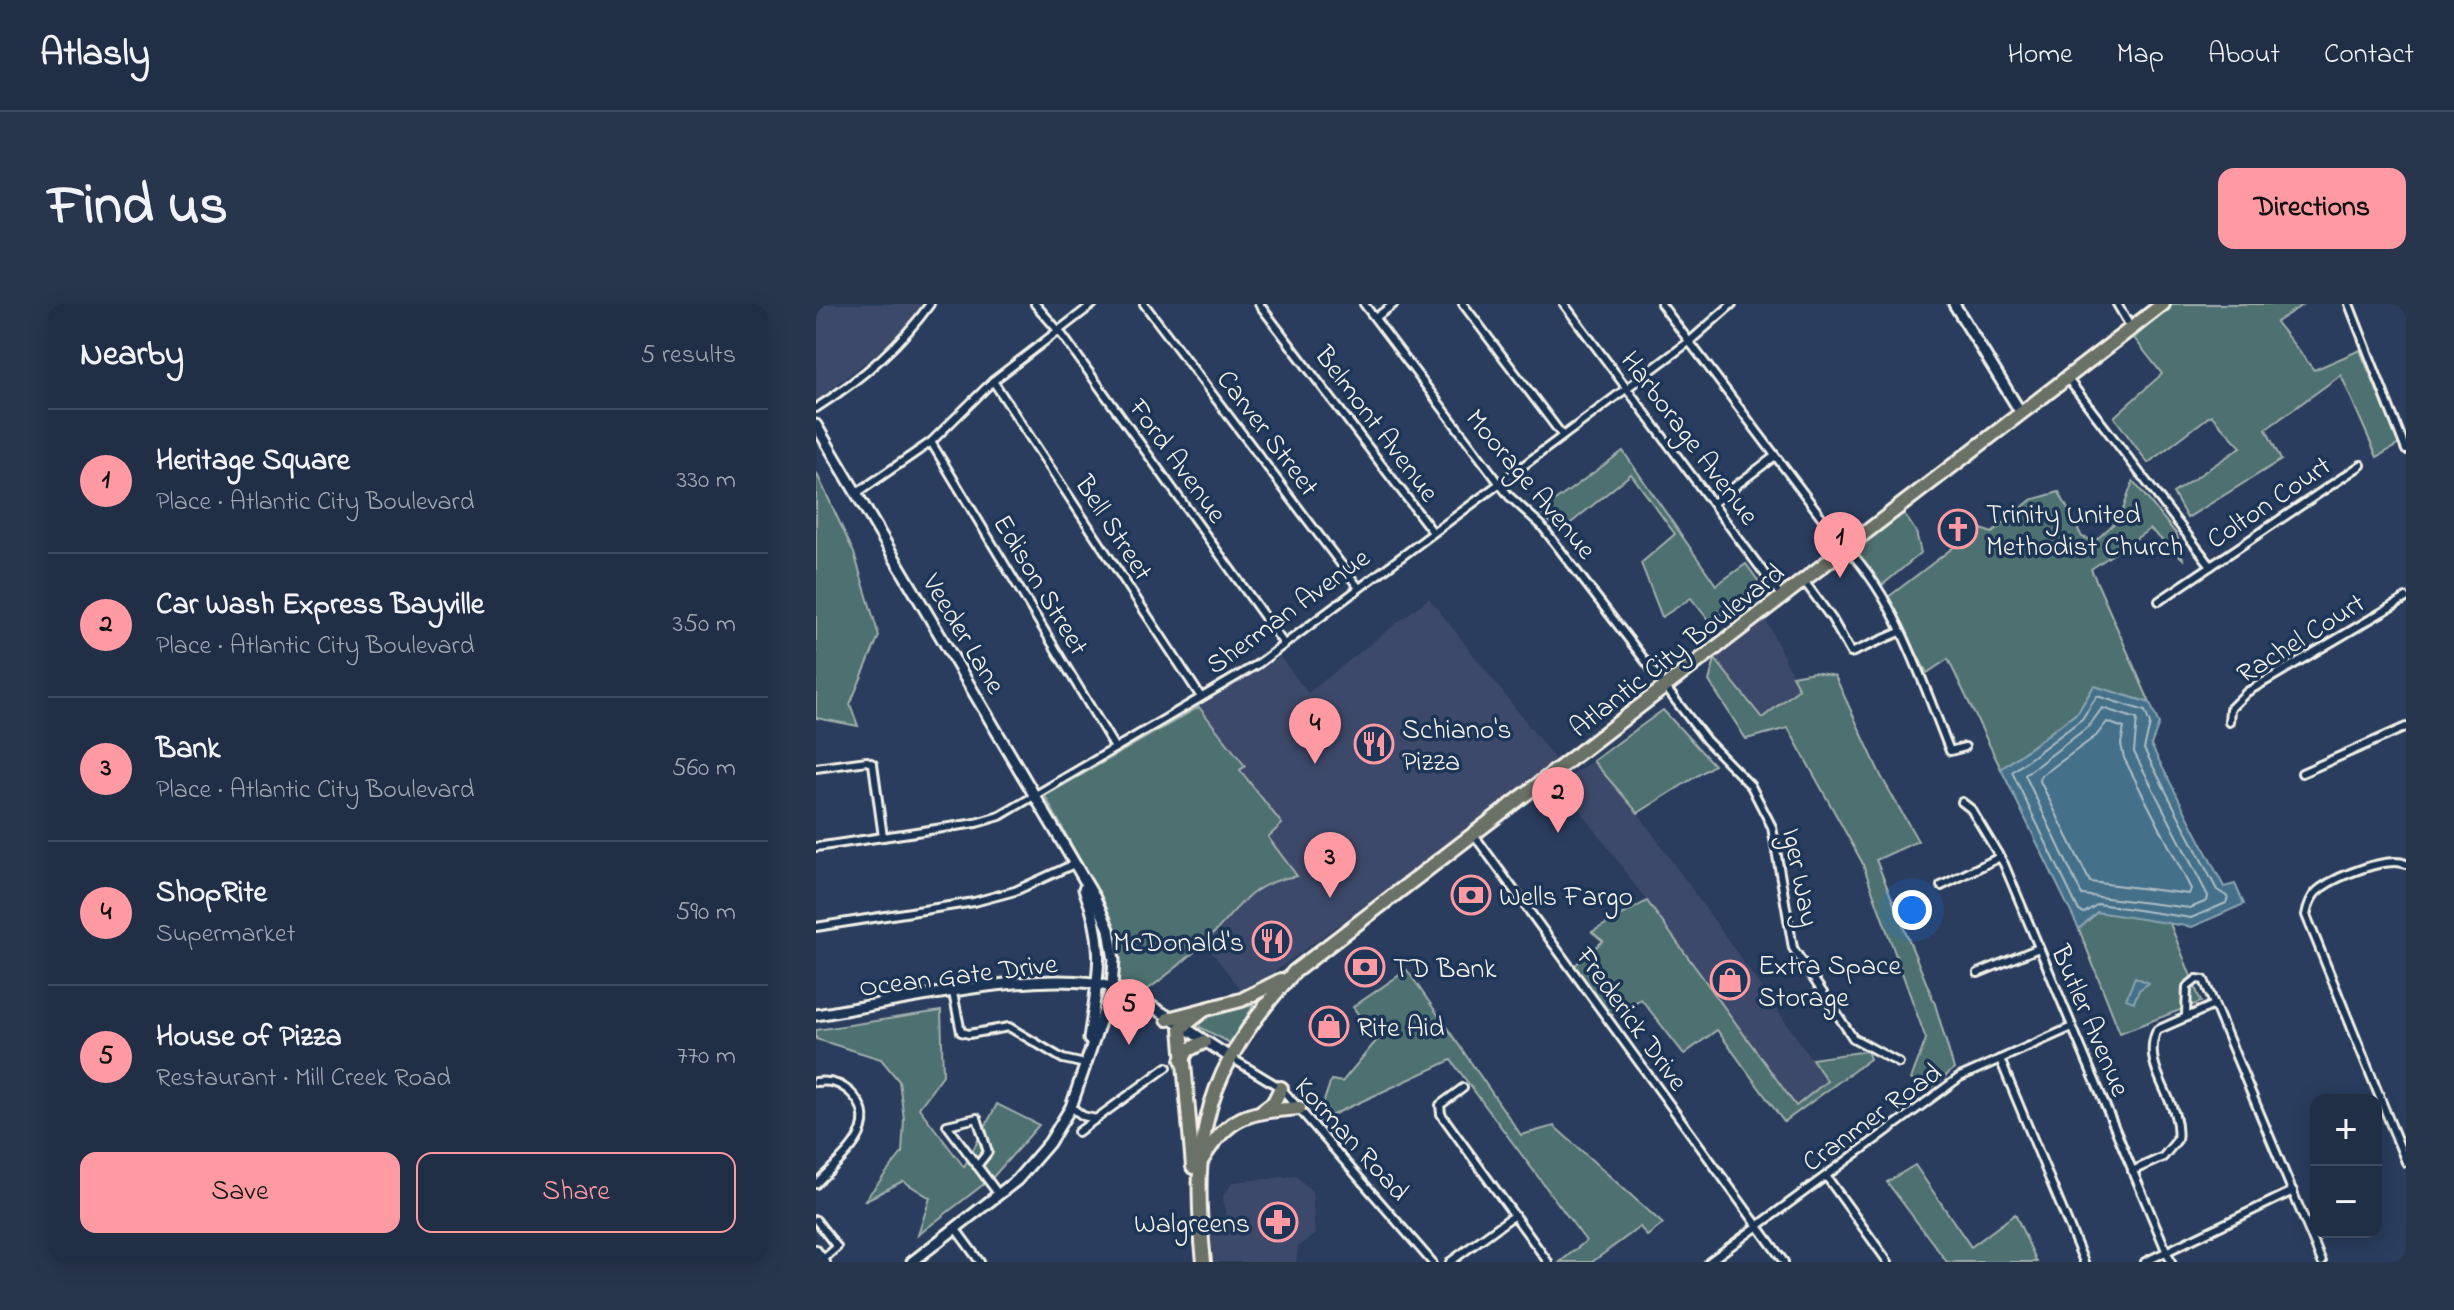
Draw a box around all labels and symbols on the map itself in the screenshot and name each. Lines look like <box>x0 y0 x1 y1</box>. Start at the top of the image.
street label: Belmont Avenue <box>1302 338 1448 512</box>
street label: Harborage Avenue <box>1609 343 1768 535</box>
street label: Carver Street <box>1205 362 1328 506</box>
street label: Ford Avenue <box>1116 390 1236 533</box>
street label: Moorage Avenue <box>1454 401 1605 570</box>
street label: Colton Court <box>2199 447 2341 561</box>
street label: Bell Street <box>1062 467 1161 590</box>
place label: Trinity United Methodist Church <box>1986 496 2183 569</box>
street label: Edison Street <box>981 508 1097 664</box>
church icon: Trinity United Methodist Church <box>1937 508 1979 550</box>
pin: 1 <box>1814 512 1866 578</box>
street label: Sherman Avenue <box>1199 539 1380 686</box>
street label: Atlantic City Boulevard <box>1562 554 1795 749</box>
street label: Veeder Lane <box>909 566 1014 703</box>
street label: Rachel Court <box>2230 584 2374 696</box>
pin: 4 <box>1289 698 1341 764</box>
place label: Schiano's Pizza <box>1402 711 1511 784</box>
restaurant icon: Schiano's Pizza <box>1353 723 1395 765</box>
pin: 2 <box>1532 767 1584 833</box>
street label: Iger Way <box>1769 825 1828 931</box>
pin: 3 <box>1304 832 1356 898</box>
bank icon: Wells Fargo <box>1450 874 1492 916</box>
place label: Wells Fargo <box>1499 878 1633 919</box>
your location <box>1892 890 1932 930</box>
restaurant icon: McDonald's <box>1251 920 1293 962</box>
place label: McDonald's <box>1113 924 1244 965</box>
street label: Butler Avenue <box>2038 938 2139 1104</box>
street label: Frederick Drive <box>1563 939 1697 1101</box>
street label: Ocean Gate Drive <box>857 945 1060 1010</box>
bank icon: TD Bank <box>1344 946 1386 988</box>
place label: Extra Space Storage <box>1758 947 1901 1020</box>
place label: TD Bank <box>1393 950 1497 991</box>
shop icon: Extra Space Storage <box>1709 959 1751 1001</box>
pin: 5 <box>1103 979 1155 1045</box>
shop icon: Rite Aid <box>1308 1005 1350 1047</box>
place label: Rite Aid <box>1357 1009 1445 1050</box>
street label: Cranmer Road <box>1795 1054 1952 1184</box>
street label: Korman Road <box>1283 1069 1418 1212</box>
pharmacy icon: Walgreens <box>1257 1201 1299 1243</box>
place label: Walgreens <box>1134 1205 1250 1246</box>

